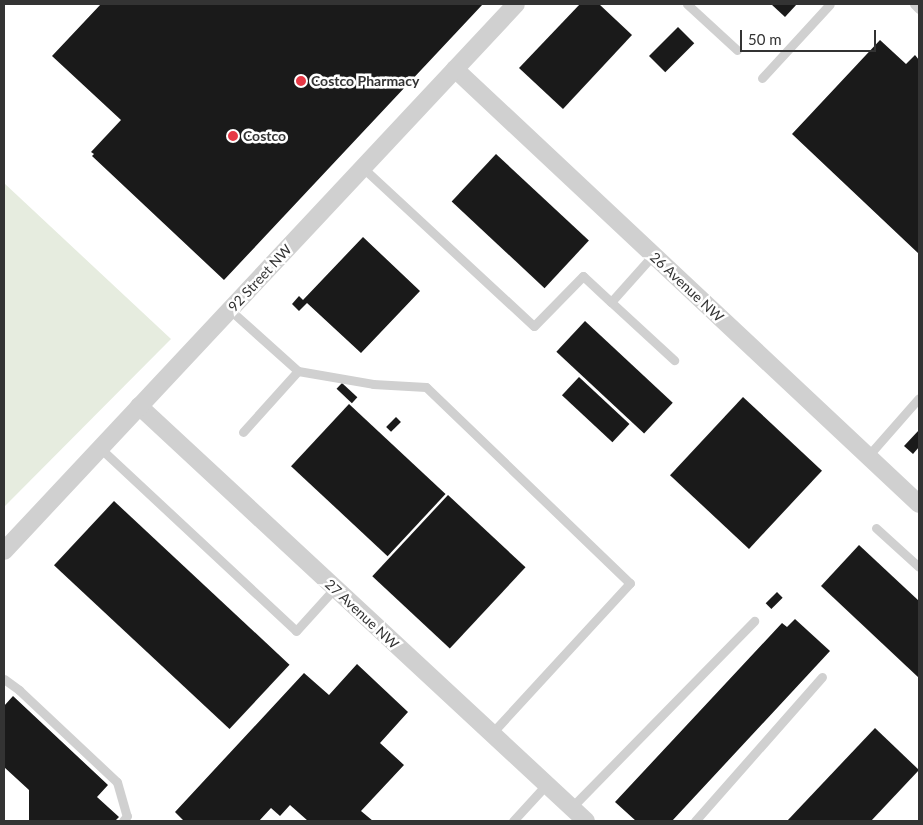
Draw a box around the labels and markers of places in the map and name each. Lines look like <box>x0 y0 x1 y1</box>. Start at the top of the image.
place label: Costco Pharmacy <box>311 73 419 89</box>
marker: Costco Pharmacy <box>295 75 307 87</box>
place label: Costco <box>243 128 286 144</box>
marker: Costco <box>227 130 239 142</box>

